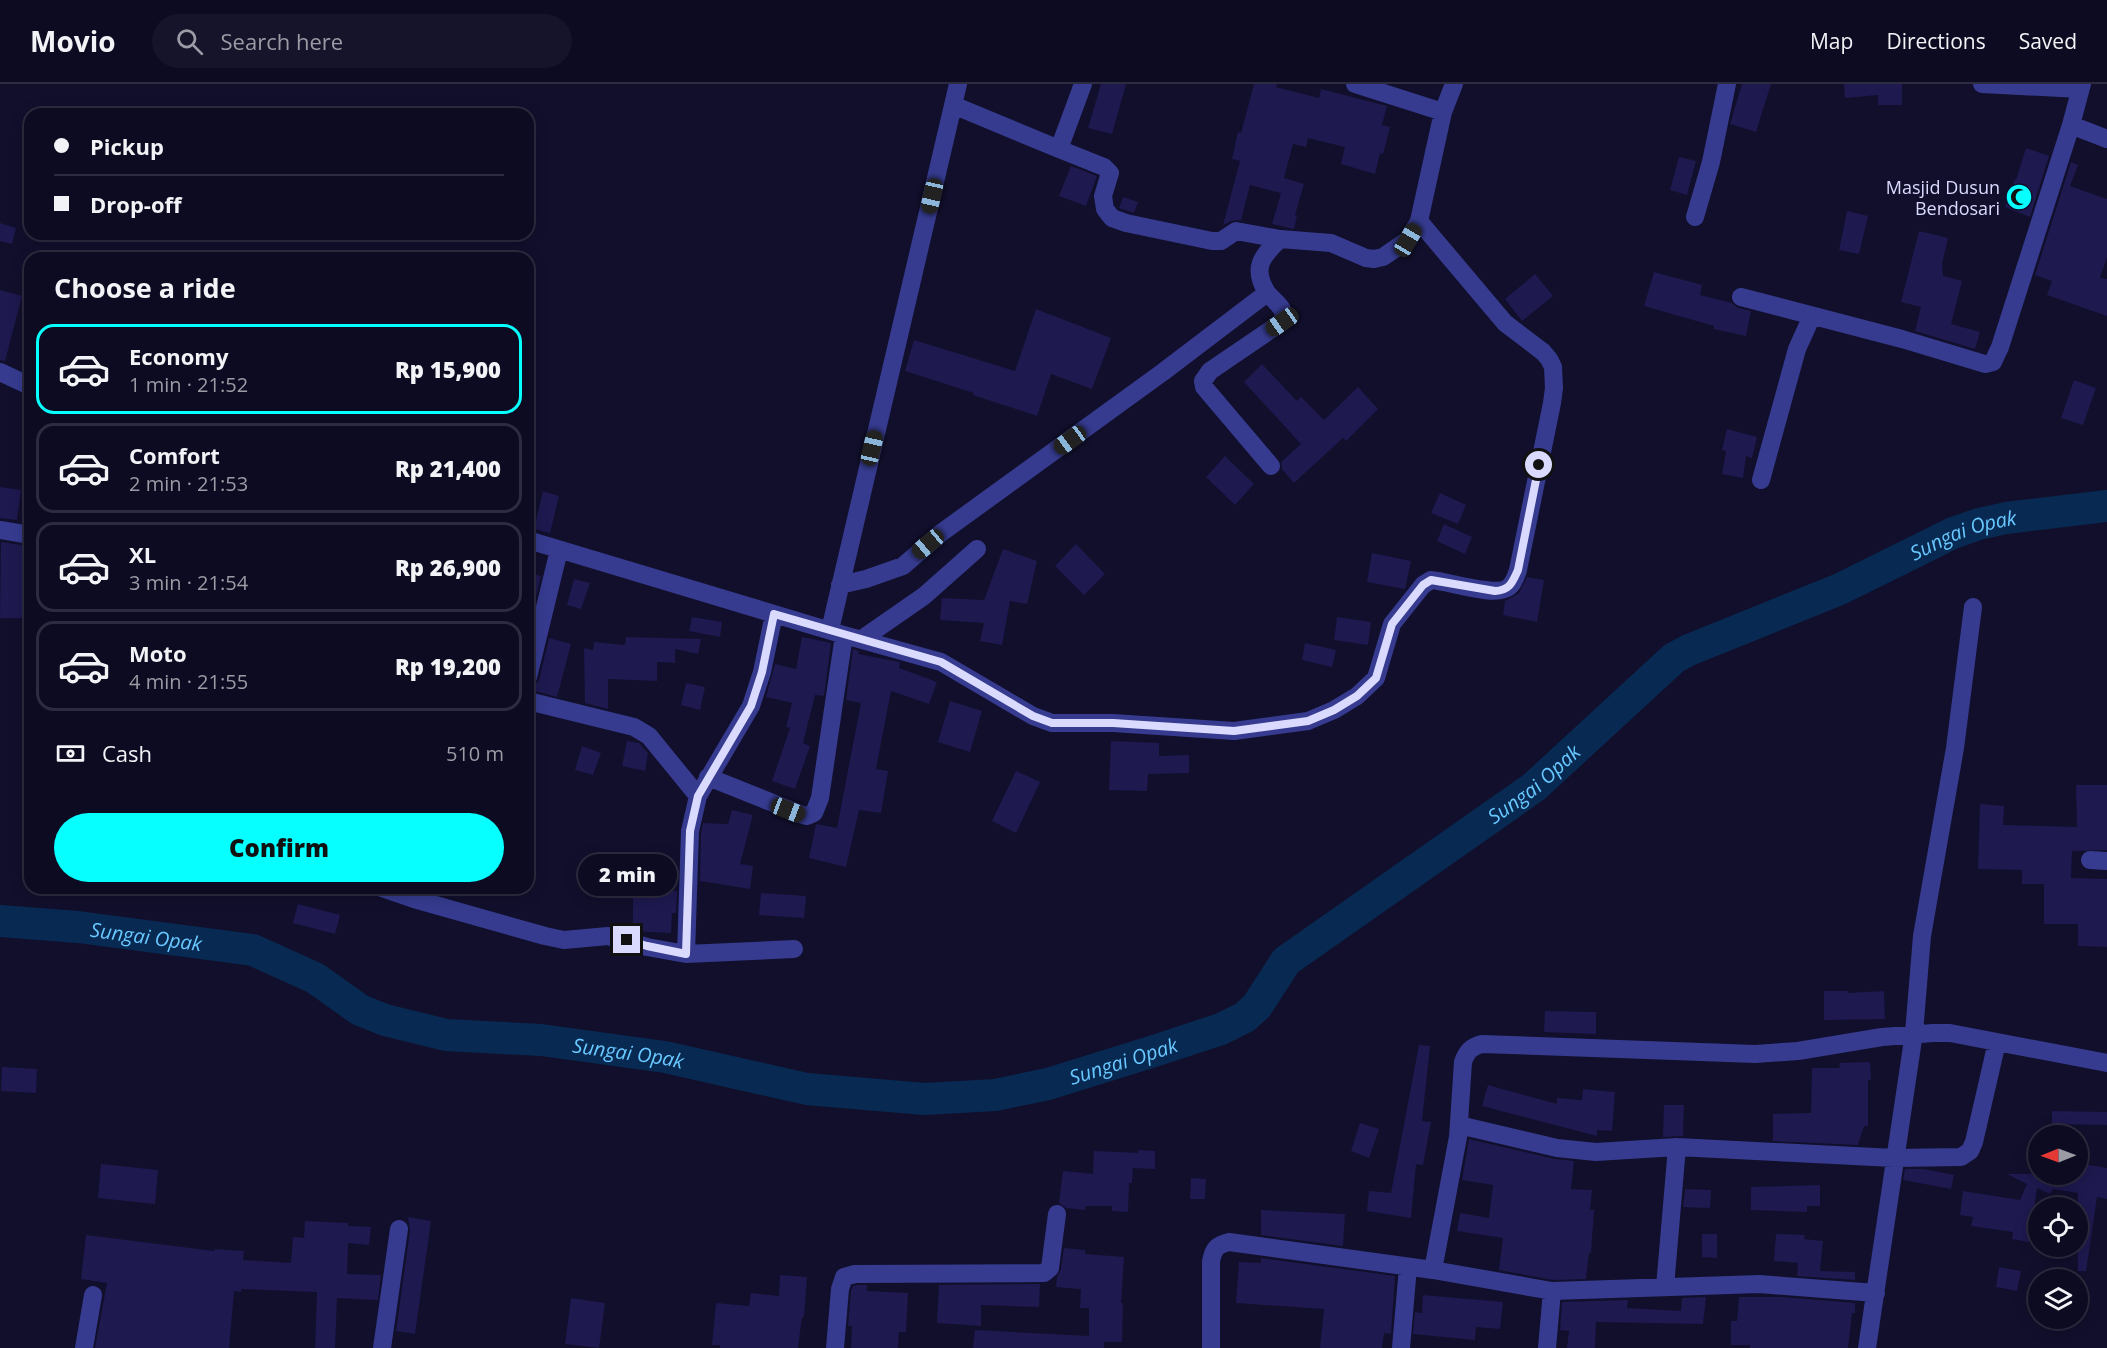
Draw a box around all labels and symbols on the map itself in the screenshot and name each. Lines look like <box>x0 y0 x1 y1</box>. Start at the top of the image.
place label: Masjid Dusun Bendosari <box>1886 175 2000 220</box>
car <box>919 176 945 216</box>
mosque icon: Masjid Dusun Bendosari <box>2004 182 2034 212</box>
car <box>1391 220 1425 260</box>
car <box>1262 304 1302 340</box>
car <box>1050 422 1090 458</box>
car <box>859 428 885 468</box>
route start <box>1525 451 1552 478</box>
water label: Sungai Opak <box>1905 503 2019 566</box>
car <box>908 526 948 562</box>
water label: Sungai Opak <box>1482 737 1586 829</box>
car <box>768 795 808 825</box>
callout: 2 min <box>578 853 676 895</box>
water label: Sungai Opak <box>89 915 205 957</box>
route end <box>613 926 640 953</box>
water label: Sungai Opak <box>1066 1030 1182 1090</box>
water label: Sungai Opak <box>571 1031 688 1075</box>
north arrow <box>2028 1125 2088 1185</box>

